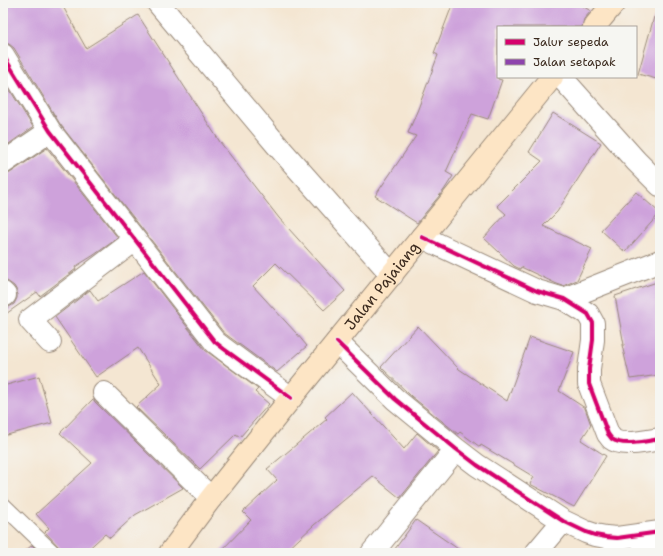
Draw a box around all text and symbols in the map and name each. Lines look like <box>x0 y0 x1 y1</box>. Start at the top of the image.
legend <box>497 26 637 78</box>
text: Jalur sepeda <box>533 34 609 50</box>
text: Jalan setapak <box>533 54 616 70</box>
street label: Jalan Pajaiang <box>340 238 424 334</box>

